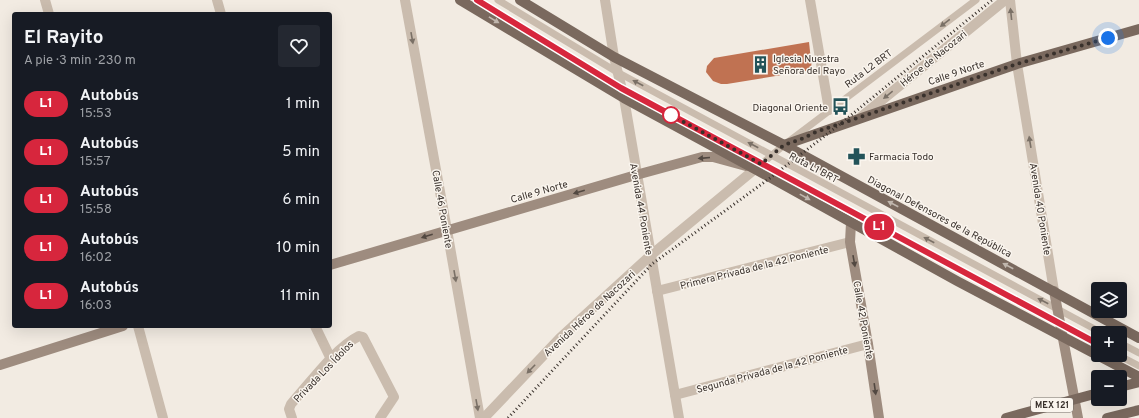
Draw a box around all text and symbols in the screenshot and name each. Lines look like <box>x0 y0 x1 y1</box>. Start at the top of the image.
one-way arrow <box>1008 7 1014 20</box>
one-way arrow <box>489 16 499 24</box>
one-way arrow <box>939 19 950 28</box>
button: heart <box>278 25 320 67</box>
text: El Rayito <box>24 26 104 50</box>
street label: Héroe de Nacozari <box>898 28 970 90</box>
your location <box>1098 28 1118 48</box>
one-way arrow <box>409 32 415 44</box>
street label: Ruta L2 BRT <box>843 47 895 91</box>
text: A pie · 3 min · 230 m <box>24 53 136 69</box>
place label: Iglesia Nuestra Señora del Rayo <box>773 53 846 78</box>
building icon: Iglesia Nuestra Señora del Rayo <box>750 54 770 74</box>
street label: Calle 9 Norte <box>927 58 986 89</box>
one-way arrow <box>632 80 644 87</box>
text: Autobús <box>80 87 139 106</box>
one-way arrow <box>883 91 894 99</box>
text: L1 <box>39 95 53 112</box>
text: 1 min <box>286 95 320 114</box>
bus stop icon: Diagonal Oriente <box>831 97 851 117</box>
place label: Diagonal Oriente <box>752 102 828 115</box>
text: 15:53 <box>80 106 112 122</box>
unlabelled marker <box>662 106 680 124</box>
text: Autobús <box>80 135 139 154</box>
one-way arrow <box>1026 136 1032 148</box>
one-way arrow <box>747 142 758 148</box>
text: L1 <box>39 143 53 160</box>
text: 5 min <box>282 143 320 162</box>
pharmacy icon: Farmacia Todo <box>846 146 866 166</box>
street label: Ruta L1 BRT <box>786 150 840 187</box>
place label: Farmacia Todo <box>869 151 934 164</box>
text: 15:57 <box>80 154 111 170</box>
one-way arrow <box>698 155 710 161</box>
street label: Avenida 44 Poniente <box>626 162 655 256</box>
street label: Avenida 40 Poniente <box>1026 162 1053 256</box>
street label: Calle 46 Poniente <box>428 169 455 249</box>
street label: Diagonal Defensores de la República <box>865 174 1014 261</box>
street label: Calle 9 Norte <box>509 178 569 207</box>
text: Autobús <box>80 183 139 202</box>
one-way arrow <box>572 189 584 195</box>
text: L1 <box>39 191 53 208</box>
text: 6 min <box>283 191 320 210</box>
one-way arrow <box>800 194 811 201</box>
one-way arrow <box>888 201 899 207</box>
text: 15:58 <box>80 202 112 218</box>
line badge: L1 <box>861 214 897 240</box>
text: L1 <box>872 218 886 235</box>
text: Autobús <box>80 231 139 250</box>
one-way arrow <box>421 233 433 239</box>
one-way arrow <box>923 236 935 243</box>
text: L1 <box>39 239 53 256</box>
text: 10 min <box>276 239 320 258</box>
street label: Primera Privada de la 42 Poniente <box>679 244 830 293</box>
text: 16:02 <box>80 250 112 266</box>
one-way arrow <box>851 255 857 267</box>
one-way arrow <box>1002 263 1013 269</box>
street label: Avenida Héroe de Nacozari <box>541 268 639 360</box>
one-way arrow <box>452 270 458 283</box>
text: Autobús <box>80 279 139 298</box>
street label: Calle 42 Poniente <box>849 280 876 361</box>
map controls <box>1091 282 1127 406</box>
button: layers <box>1091 282 1127 318</box>
text: L1 <box>39 287 53 304</box>
text: 11 min <box>280 287 320 306</box>
text: 16:03 <box>80 298 112 314</box>
one-way arrow <box>1037 298 1049 305</box>
button: + <box>1091 326 1127 362</box>
street label: Privada Los Ídolos <box>291 338 357 406</box>
street label: Segunda Privada de la 42 Poniente <box>695 344 850 397</box>
one-way arrow <box>526 364 536 374</box>
button: − <box>1091 370 1127 406</box>
one-way arrow <box>872 383 878 396</box>
one-way arrow <box>475 398 481 411</box>
road number: MEX 121 <box>1031 398 1073 412</box>

